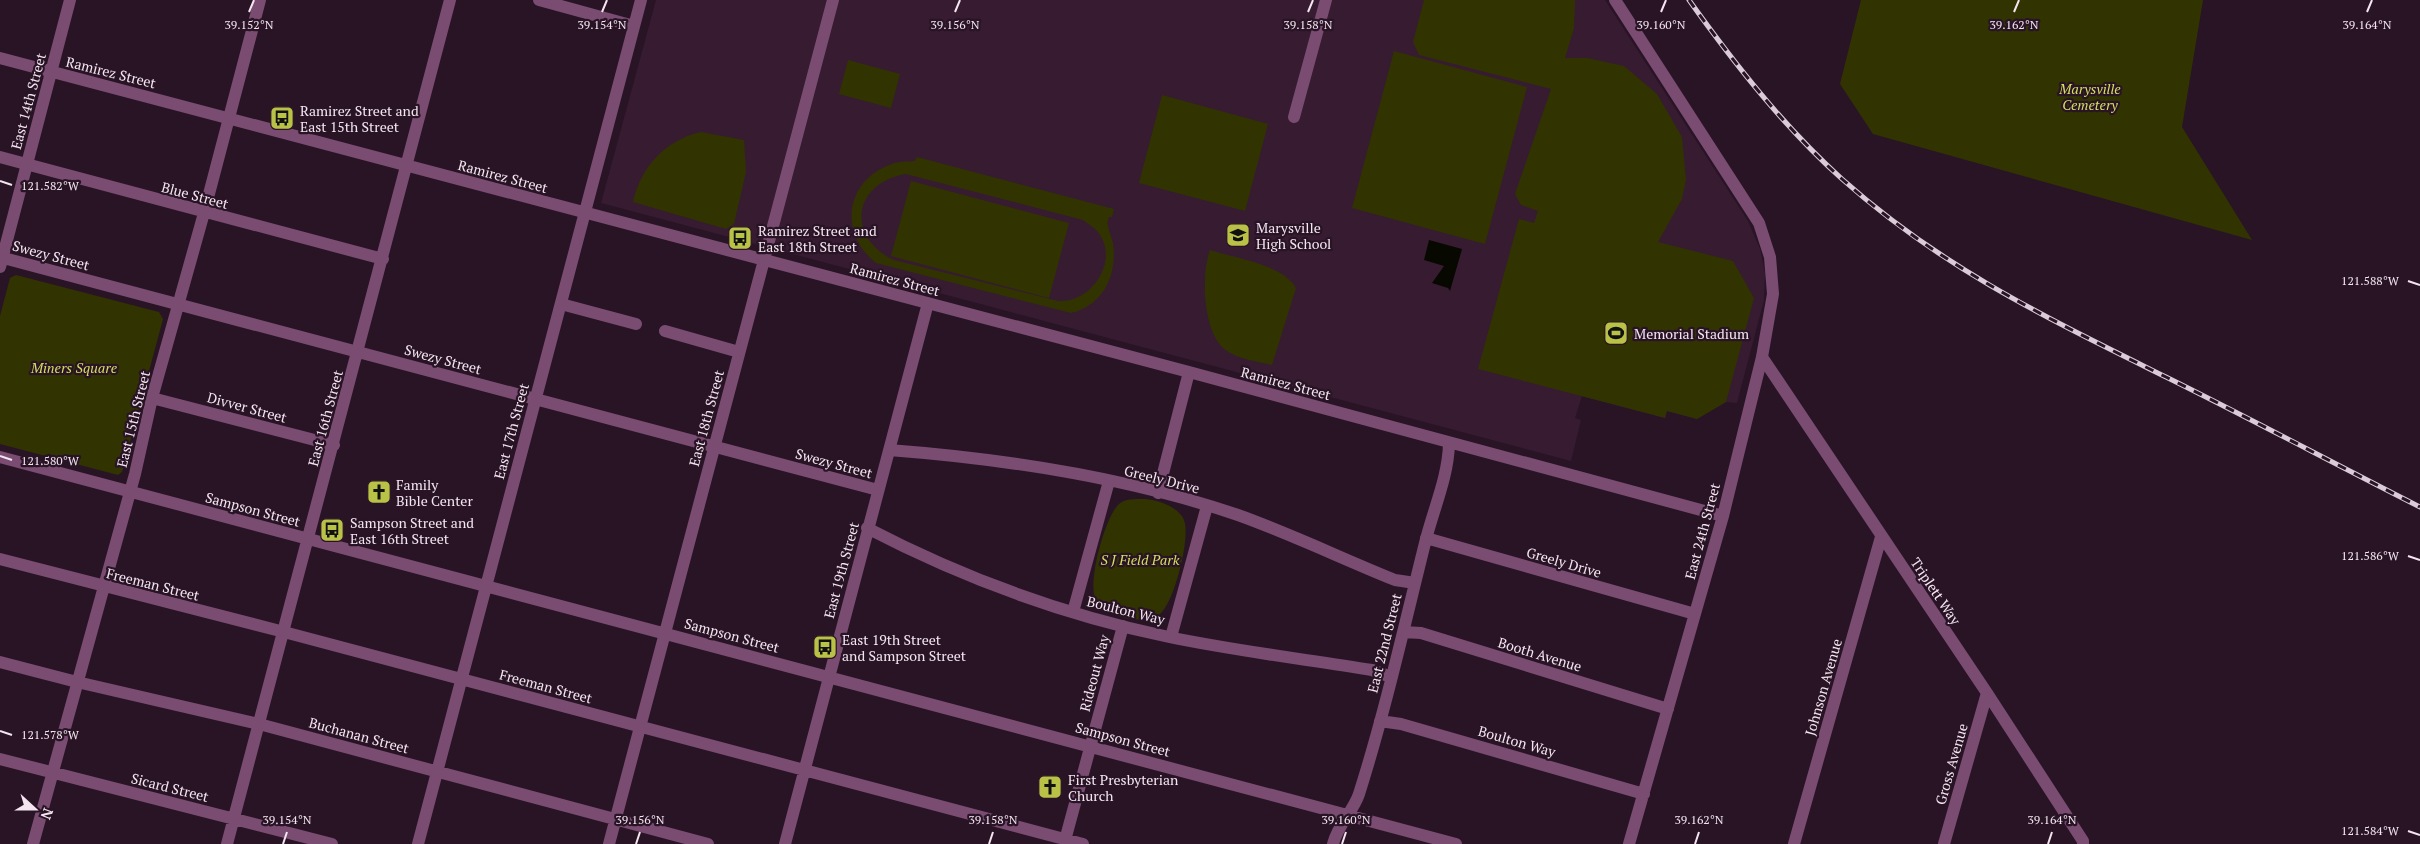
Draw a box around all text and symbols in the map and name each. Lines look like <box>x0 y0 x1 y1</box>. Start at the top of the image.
text: 39.152°N <box>224 17 274 32</box>
text: 39.154°N <box>577 17 627 32</box>
text: 39.156°N <box>930 17 980 32</box>
text: 39.158°N <box>1283 17 1333 32</box>
text: 39.160°N <box>1636 17 1686 32</box>
text: 39.162°N <box>1989 17 2039 32</box>
text: 39.164°N <box>2342 17 2392 32</box>
street label: East 14th Street <box>6 50 50 151</box>
street label: Ramirez Street <box>64 52 159 93</box>
park label: Marysville Cemetery <box>2058 79 2121 114</box>
place label: Ramirez Street and East 15th Street <box>300 101 419 136</box>
bus stop icon: Ramirez Street and East 15th Street <box>269 105 295 131</box>
street label: Ramirez Street <box>456 155 551 197</box>
street label: Blue Street <box>159 177 231 213</box>
text: 121.582°W <box>21 178 80 193</box>
place label: Marysville High School <box>1256 218 1331 253</box>
place label: Ramirez Street and East 18th Street <box>758 221 877 256</box>
school or university icon: Marysville High School <box>1225 222 1251 248</box>
bus stop icon: Ramirez Street and East 18th Street <box>727 225 753 251</box>
street label: Swezy Street <box>10 236 92 275</box>
street label: Ramirez Street <box>848 258 943 300</box>
text: 121.588°W <box>2341 273 2400 288</box>
sports icon: Memorial Stadium <box>1603 320 1629 346</box>
place label: Memorial Stadium <box>1634 324 1749 343</box>
street label: Swezy Street <box>402 340 484 379</box>
park label: Miners Square <box>30 358 118 377</box>
street label: Ramirez Street <box>1239 362 1334 404</box>
street label: East 16th Street <box>303 367 347 468</box>
street label: East 18th Street <box>684 367 728 468</box>
street label: East 15th Street <box>112 368 154 469</box>
street label: East 17th Street <box>489 380 533 481</box>
street label: Divver Street <box>205 387 290 427</box>
street label: Swezy Street <box>793 444 875 483</box>
text: 121.580°W <box>21 453 80 468</box>
street label: Greely Drive <box>1122 460 1202 498</box>
place label: Family Bible Center <box>396 475 473 510</box>
church icon: Family Bible Center <box>366 479 392 505</box>
street label: East 24th Street <box>1680 480 1724 581</box>
street label: Sampson Street <box>203 487 303 531</box>
place label: Sampson Street and East 16th Street <box>350 513 474 548</box>
bus stop icon: Sampson Street and East 16th Street <box>319 517 345 543</box>
street label: East 19th Street <box>819 519 863 620</box>
street label: Greely Drive <box>1524 542 1604 582</box>
text: 121.586°W <box>2341 548 2400 563</box>
park label: S J Field Park <box>1101 550 1180 569</box>
street label: Triplett Way <box>1907 554 1966 629</box>
street label: Freeman Street <box>104 563 202 605</box>
street label: Boulton Way <box>1085 591 1168 629</box>
street label: East 22nd Street <box>1362 591 1406 695</box>
street label: Sampson Street <box>682 613 782 657</box>
place label: East 19th Street and Sampson Street <box>842 630 967 665</box>
street label: Rideout Way <box>1075 632 1114 713</box>
street label: Booth Avenue <box>1496 632 1584 676</box>
bus stop icon: East 19th Street and Sampson Street <box>812 634 838 660</box>
street label: Johnson Avenue <box>1800 636 1846 738</box>
street label: Freeman Street <box>498 664 595 708</box>
street label: Buchanan Street <box>307 713 412 758</box>
street label: Sampson Street <box>1073 717 1173 761</box>
street label: Boulton Way <box>1476 721 1559 761</box>
street label: Gross Avenue <box>1930 721 1972 807</box>
text: 121.578°W <box>21 727 80 742</box>
street label: Sicard Street <box>129 768 212 806</box>
place label: First Presbyterian Church <box>1068 770 1179 805</box>
church icon: First Presbyterian Church <box>1037 774 1063 800</box>
north arrow <box>10 784 60 834</box>
text: N <box>37 805 58 823</box>
text: 39.154°N <box>262 812 312 827</box>
text: 39.156°N <box>615 812 665 827</box>
text: 39.158°N <box>968 812 1018 827</box>
text: 39.160°N <box>1321 812 1371 827</box>
text: 39.162°N <box>1674 812 1724 827</box>
text: 39.164°N <box>2027 812 2077 827</box>
text: 121.584°W <box>2341 823 2400 838</box>

